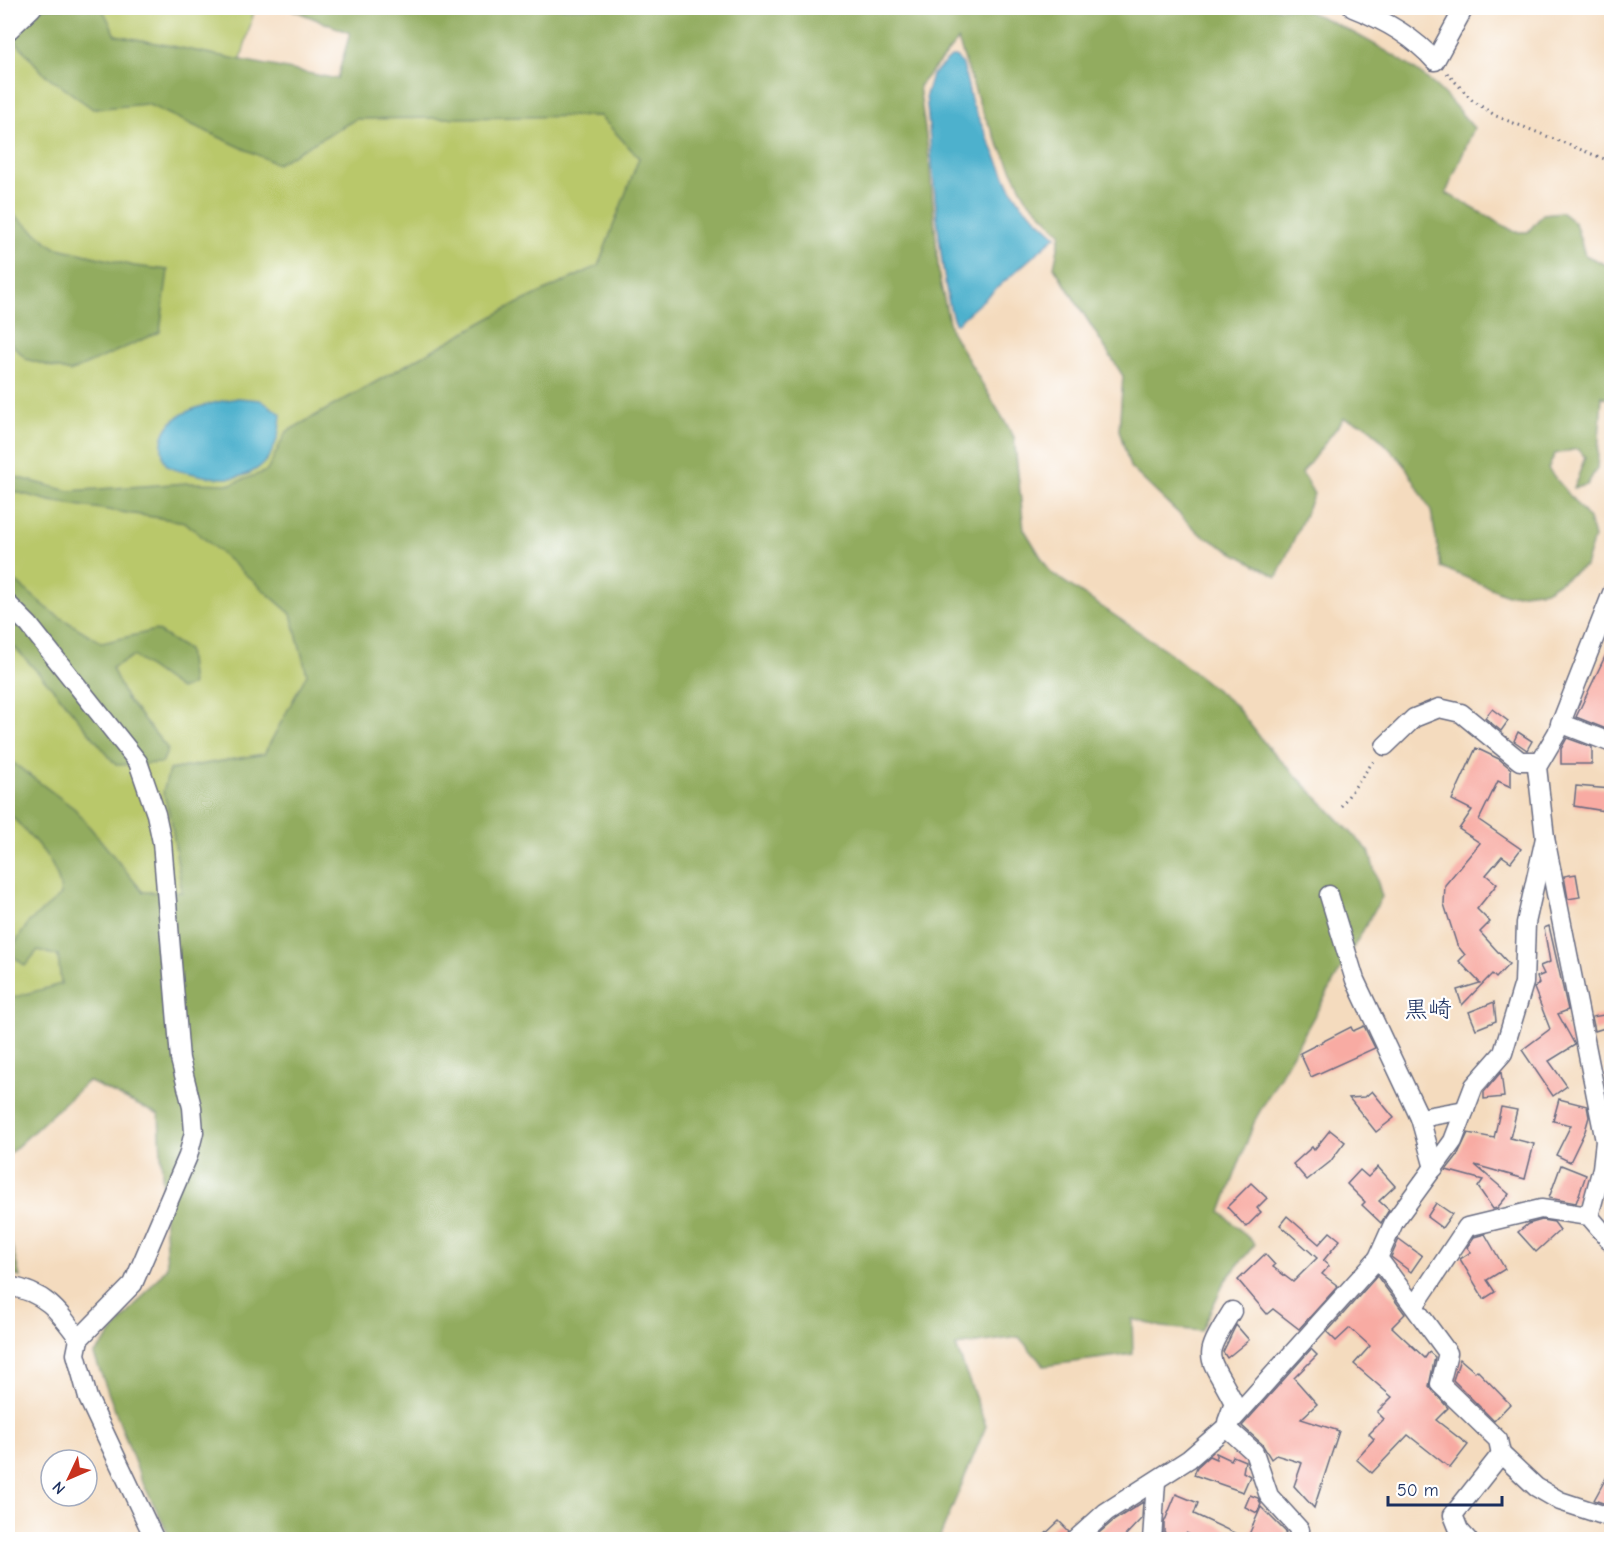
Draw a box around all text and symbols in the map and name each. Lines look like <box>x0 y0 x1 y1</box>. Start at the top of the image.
district label: 黒崎 <box>1404 995 1452 1023</box>
north arrow <box>39 1448 99 1508</box>
scale bar <box>1388 1469 1502 1507</box>
text: N <box>49 1478 69 1498</box>
text: 50 m <box>1397 1480 1439 1501</box>

